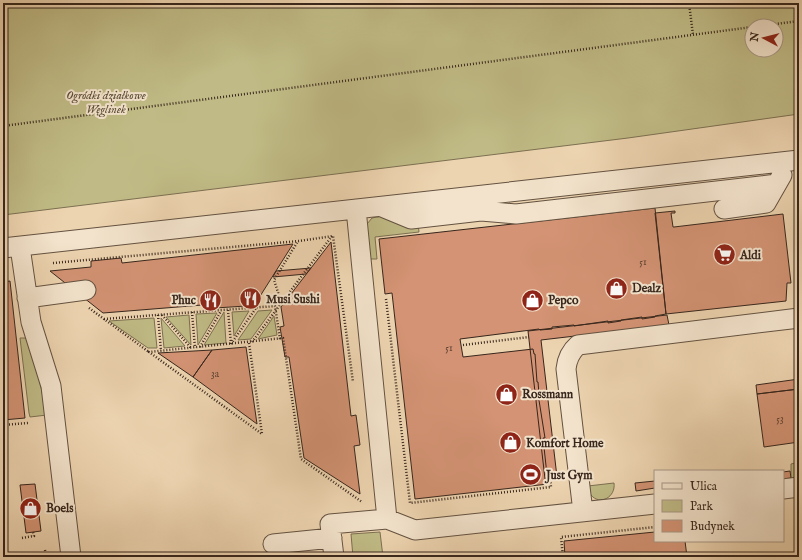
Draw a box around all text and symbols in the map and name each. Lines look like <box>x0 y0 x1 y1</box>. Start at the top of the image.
north arrow <box>744 18 784 58</box>
text: N <box>747 31 763 43</box>
park label: Ogródki działkowe Węglinek <box>66 88 146 118</box>
supermarket icon: Aldi <box>711 242 737 268</box>
place label: Aldi <box>739 248 762 263</box>
house number: 51 <box>639 256 647 269</box>
shop icon: Dealz <box>604 275 630 301</box>
place label: Dealz <box>632 281 662 296</box>
restaurant icon: Musi Sushi <box>237 286 263 312</box>
restaurant icon: Phuc <box>198 287 224 313</box>
shop icon: Pepco <box>520 287 546 313</box>
place label: Musi Sushi <box>266 292 320 307</box>
place label: Phuc <box>171 293 197 308</box>
place label: Pepco <box>548 293 579 309</box>
house number: 51 <box>445 342 453 355</box>
house number: 3a <box>211 368 220 381</box>
shop icon: Rossmann <box>493 381 519 407</box>
place label: Rossmann <box>522 387 574 402</box>
house number: 53 <box>776 413 784 426</box>
shop icon: Komfort Home <box>497 430 523 456</box>
place label: Komfort Home <box>526 436 604 451</box>
sports icon: Just Gym <box>518 462 544 488</box>
place label: Just Gym <box>544 468 593 484</box>
legend <box>654 470 784 542</box>
text: Ulica <box>690 479 718 494</box>
shop icon: Boels <box>17 495 43 521</box>
text: Park <box>690 499 713 514</box>
place label: Boels <box>46 501 74 516</box>
text: Budynek <box>690 519 735 534</box>

